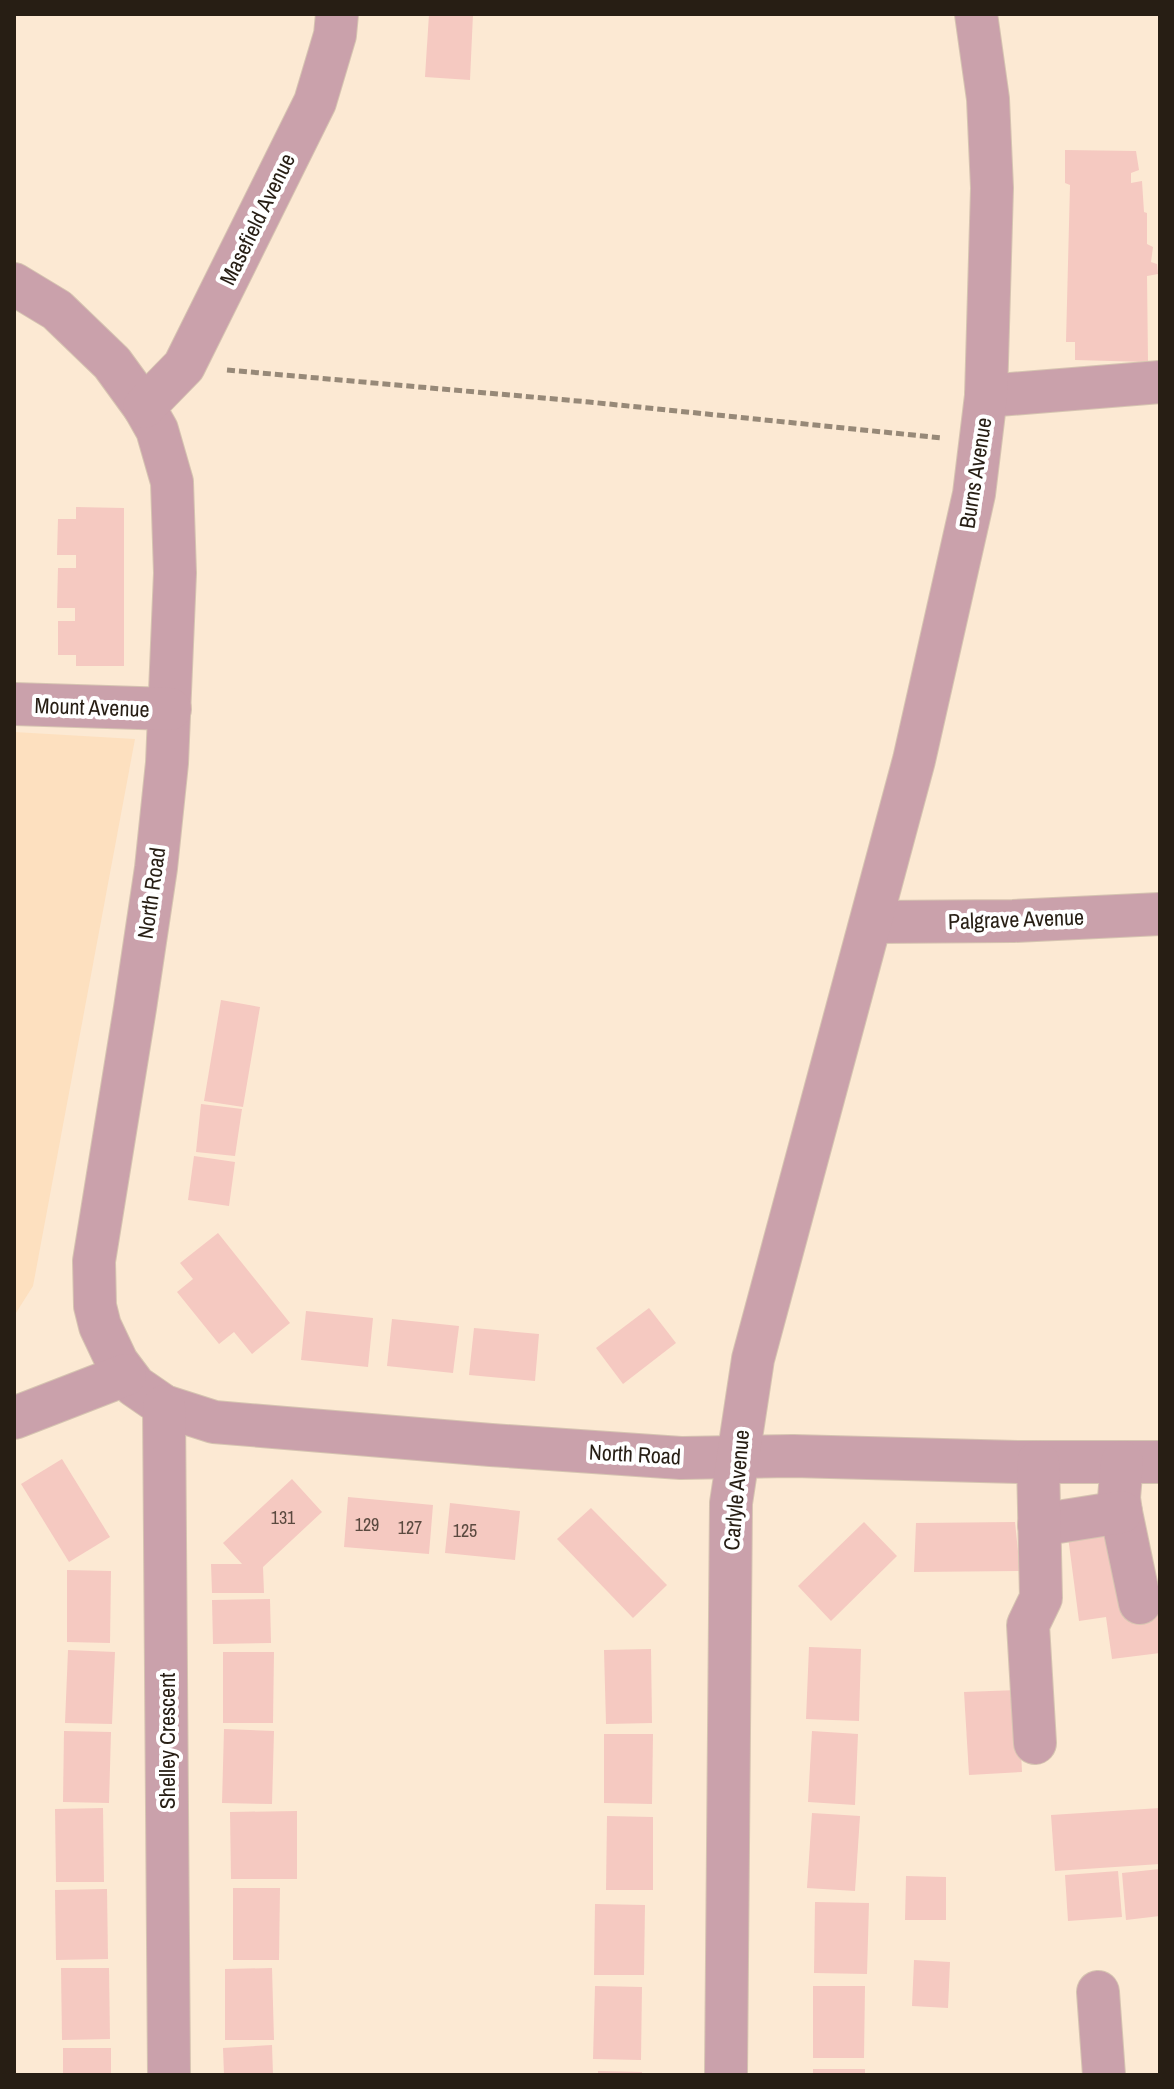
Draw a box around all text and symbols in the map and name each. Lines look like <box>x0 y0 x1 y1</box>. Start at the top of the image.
street label: Masefield Avenue <box>212 148 302 290</box>
street label: Burns Avenue <box>951 415 999 531</box>
street label: Mount Avenue <box>34 690 150 724</box>
street label: North Road <box>130 845 172 941</box>
street label: Palgrave Avenue <box>947 902 1085 936</box>
street label: Carlyle Avenue <box>716 1428 756 1552</box>
street label: North Road <box>588 1437 682 1471</box>
house number: 131 <box>271 1505 296 1530</box>
house number: 129 <box>355 1512 379 1537</box>
house number: 127 <box>398 1515 422 1540</box>
house number: 125 <box>453 1518 477 1543</box>
street label: Shelley Crescent <box>152 1673 182 1809</box>

